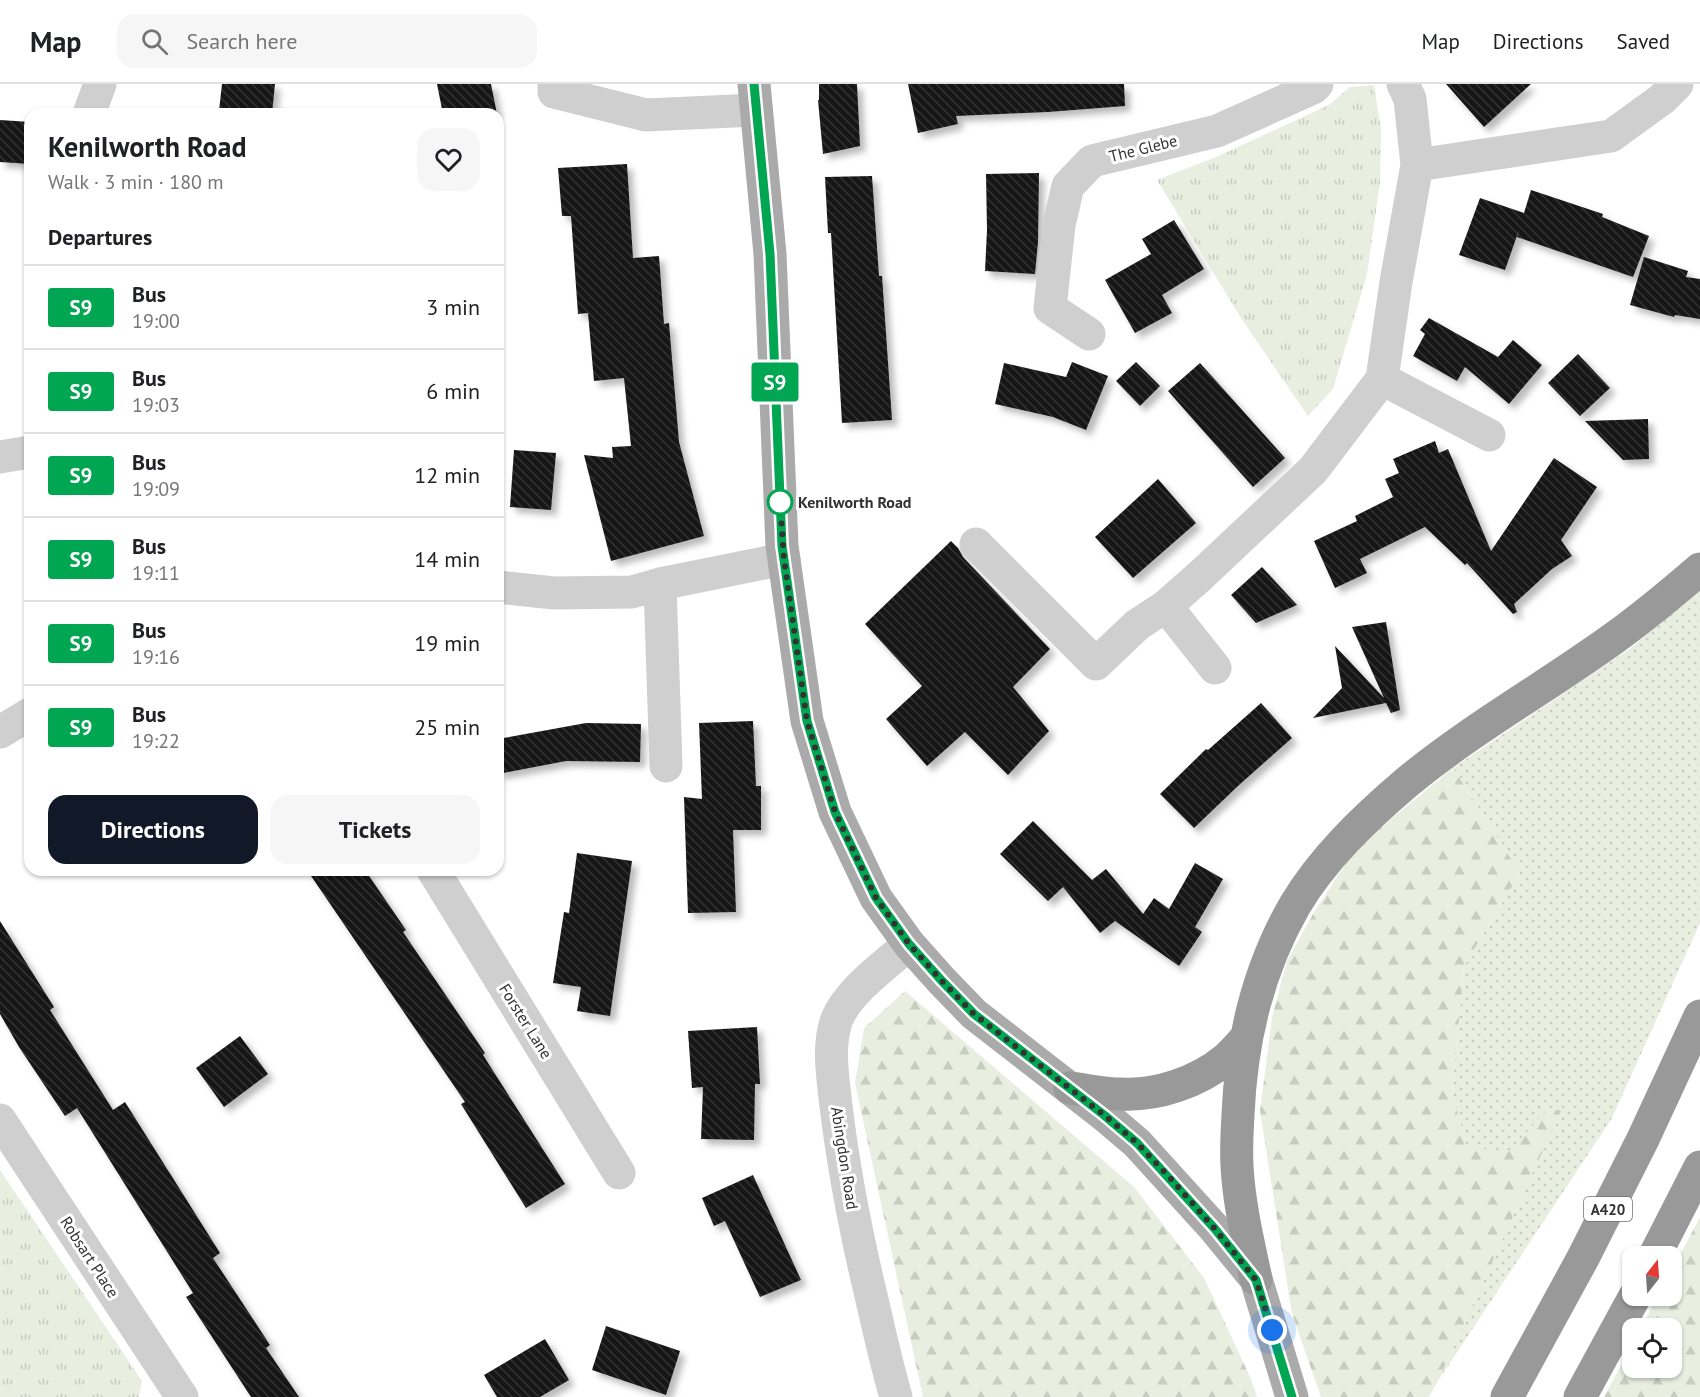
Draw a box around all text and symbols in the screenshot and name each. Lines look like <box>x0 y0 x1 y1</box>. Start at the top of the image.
search box <box>117 14 537 68</box>
text: Map <box>30 23 81 60</box>
icon: search <box>138 25 171 58</box>
text: Search here <box>186 27 297 55</box>
text: Map <box>1421 28 1460 55</box>
text: Directions <box>1493 28 1584 55</box>
text: Saved <box>1617 28 1670 55</box>
text: Kenilworth Road <box>48 128 247 165</box>
button: heart <box>417 128 480 191</box>
street label: The Glebe <box>1107 130 1179 166</box>
text: Walk · 3 min · 180 m <box>48 169 224 195</box>
text: Departures <box>48 223 152 251</box>
text: Bus <box>132 280 166 308</box>
text: 3 min <box>426 293 480 321</box>
text: S9 <box>69 294 93 321</box>
text: 19:00 <box>132 308 180 334</box>
line badge: S9 <box>748 362 802 402</box>
text: Bus <box>132 364 166 392</box>
text: S9 <box>763 369 787 396</box>
text: 6 min <box>426 377 480 405</box>
text: S9 <box>69 378 93 405</box>
text: 19:03 <box>132 392 180 418</box>
text: Bus <box>132 448 166 476</box>
text: 12 min <box>414 461 480 489</box>
text: S9 <box>69 462 93 489</box>
text: 19:09 <box>132 476 180 502</box>
marker: Kenilworth Road <box>767 489 793 515</box>
place label: Kenilworth Road <box>798 492 911 512</box>
text: Bus <box>132 532 166 560</box>
text: 14 min <box>414 545 480 573</box>
text: S9 <box>69 546 93 573</box>
text: 19:11 <box>132 560 180 586</box>
text: Bus <box>132 616 166 644</box>
text: 19 min <box>414 629 480 657</box>
text: S9 <box>69 630 93 657</box>
text: 19:16 <box>132 644 180 670</box>
text: Bus <box>132 700 166 728</box>
text: 25 min <box>414 713 480 741</box>
text: S9 <box>69 714 93 741</box>
text: 19:22 <box>132 728 180 754</box>
button: Directions <box>48 795 258 864</box>
button: Tickets <box>270 795 480 864</box>
street label: Forster Lane <box>495 980 557 1062</box>
street label: Abingdon Road <box>827 1105 863 1211</box>
road number: A420 <box>1584 1197 1632 1221</box>
street label: Robsart Place <box>56 1213 124 1301</box>
north arrow <box>1622 1246 1682 1306</box>
map controls <box>1622 1246 1682 1378</box>
your location <box>1257 1315 1287 1345</box>
button: locate <box>1622 1318 1682 1378</box>

